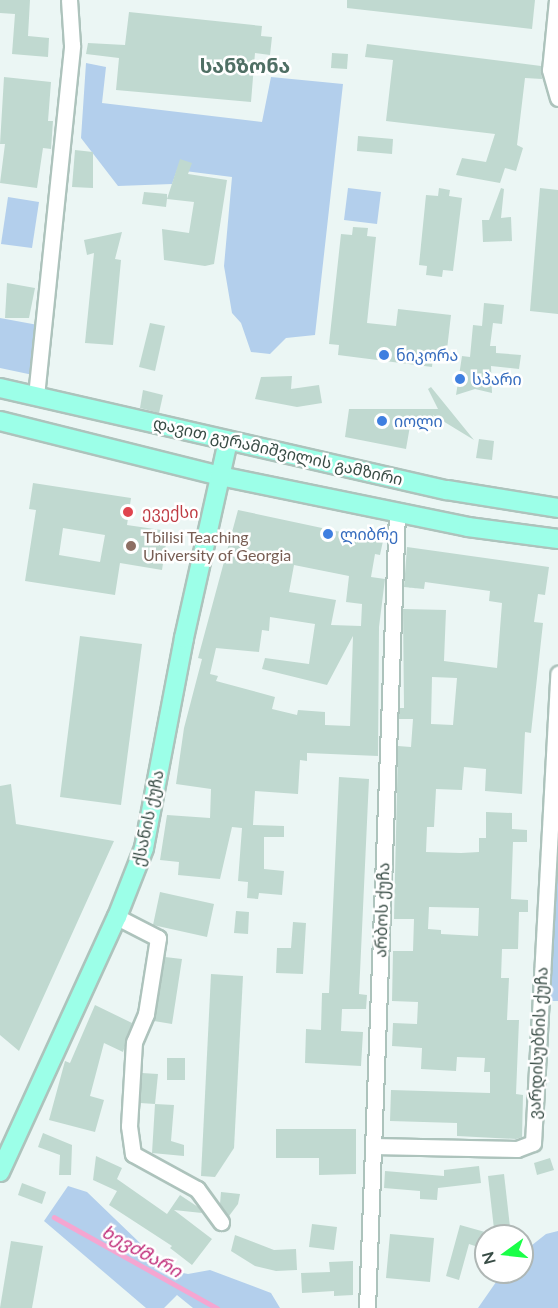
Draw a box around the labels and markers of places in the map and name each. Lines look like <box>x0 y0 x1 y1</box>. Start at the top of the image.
place label: ნიკორა <box>396 345 458 365</box>
marker: ნიკორა <box>377 348 391 362</box>
place label: სპარი <box>472 369 522 389</box>
marker: სპარი <box>453 372 467 386</box>
place label: იოლი <box>394 411 443 431</box>
marker: იოლი <box>375 414 389 428</box>
place label: ევექსი <box>142 502 198 522</box>
marker: ევექსი <box>119 503 137 521</box>
place label: ლიბრე <box>340 524 398 544</box>
place label: Tbilisi Teaching University of Georgia <box>143 527 292 565</box>
marker: ლიბრე <box>321 527 335 541</box>
marker: Tbilisi Teaching University of Georgia <box>124 539 138 553</box>

